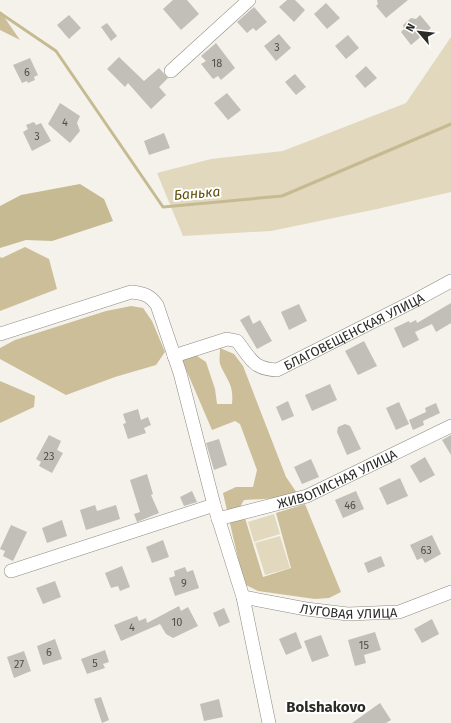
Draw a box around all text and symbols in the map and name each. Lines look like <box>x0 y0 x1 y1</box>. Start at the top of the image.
north arrow <box>399 12 439 52</box>
text: N <box>403 21 418 34</box>
house number: 3 <box>274 41 280 54</box>
house number: 18 <box>212 57 222 70</box>
house number: 6 <box>24 66 30 79</box>
house number: 4 <box>62 116 68 129</box>
house number: 3 <box>34 130 40 143</box>
water label: Банька <box>173 183 221 204</box>
street label: БЛАГОВЕЩЕНСКАЯ УЛИЦА <box>281 290 427 373</box>
street label: ЖИВОПИСНАЯ УЛИЦА <box>276 446 400 511</box>
house number: 23 <box>44 450 54 463</box>
house number: 46 <box>344 499 356 512</box>
house number: 63 <box>420 544 432 557</box>
house number: 9 <box>181 577 187 590</box>
street label: ЛУГОВАЯ УЛИЦА <box>299 601 398 622</box>
house number: 10 <box>172 616 182 629</box>
house number: 4 <box>129 621 135 634</box>
house number: 15 <box>359 639 370 652</box>
house number: 6 <box>46 646 52 659</box>
house number: 5 <box>92 657 98 670</box>
house number: 27 <box>14 658 24 671</box>
district label: Bolshakovo <box>286 698 366 716</box>

